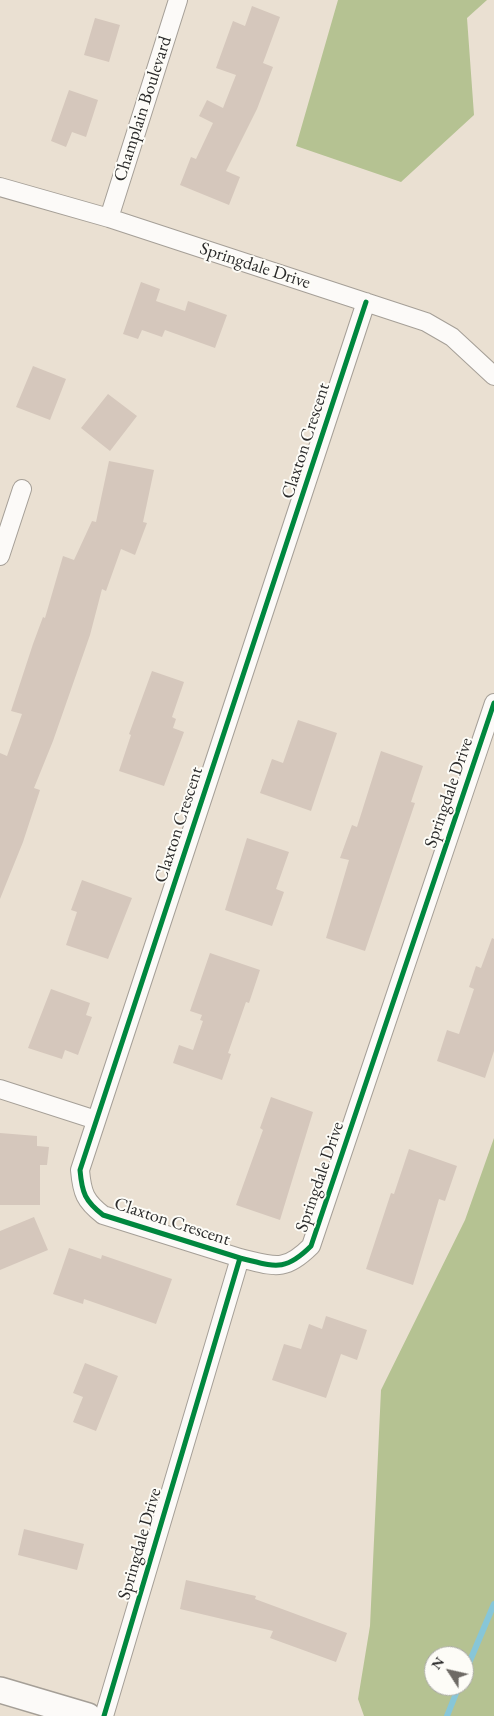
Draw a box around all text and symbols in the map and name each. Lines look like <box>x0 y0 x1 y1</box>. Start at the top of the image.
street label: Champlain Boulevard <box>109 34 177 184</box>
street label: Springdale Drive <box>197 238 313 294</box>
street label: Claxton Crescent <box>277 380 335 502</box>
street label: Springdale Drive <box>420 735 478 851</box>
street label: Claxton Crescent <box>150 764 208 886</box>
street label: Springdale Drive <box>291 1119 349 1235</box>
street label: Claxton Crescent <box>111 1193 233 1251</box>
street label: Springdale Drive <box>114 1486 166 1602</box>
north arrow <box>424 1646 474 1696</box>
text: N <box>427 1653 448 1673</box>

